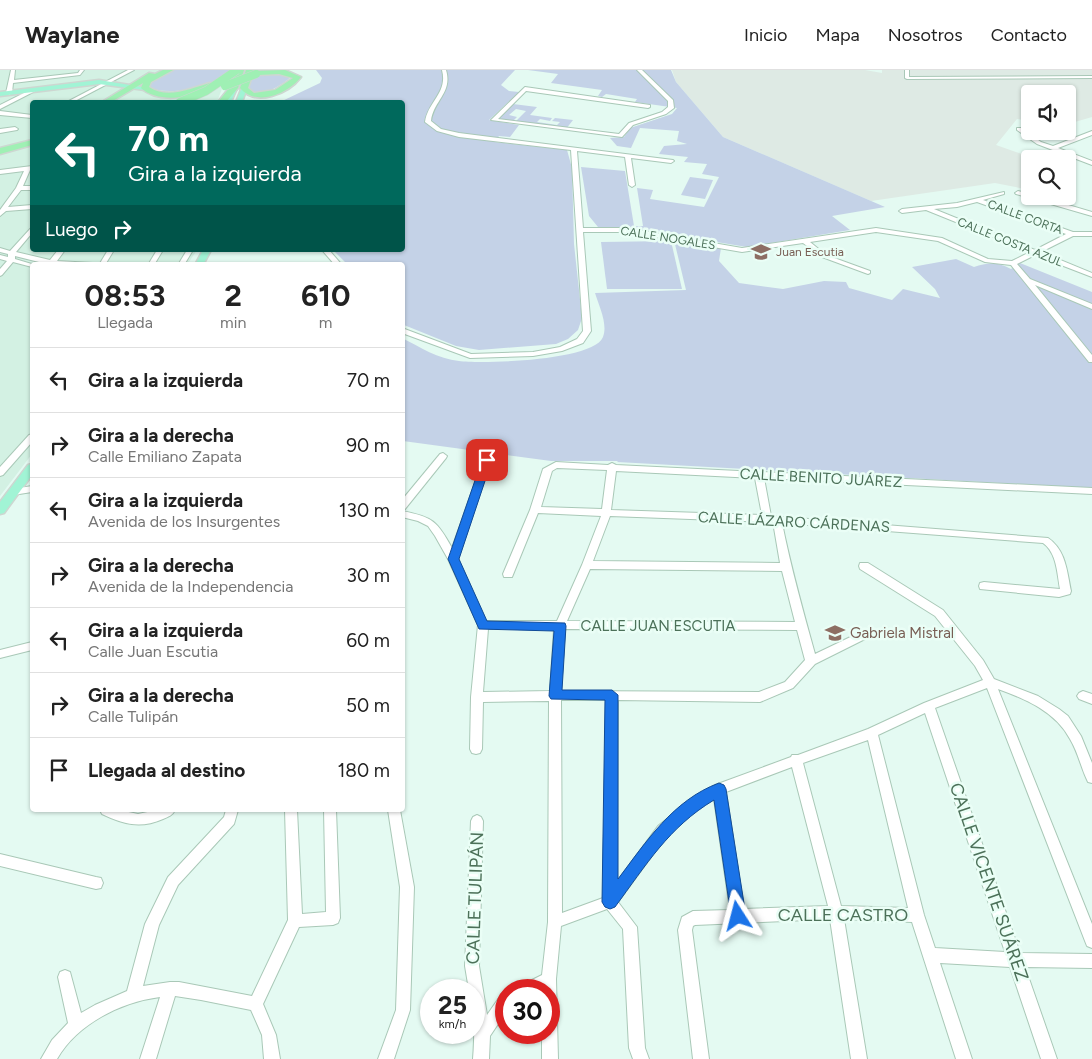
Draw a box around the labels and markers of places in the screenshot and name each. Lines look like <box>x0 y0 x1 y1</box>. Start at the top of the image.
school or university icon: Juan Escutia <box>750 241 772 263</box>
place label: Juan Escutia <box>776 245 844 259</box>
pin <box>466 439 508 481</box>
school or university icon: Gabriela Mistral <box>824 622 846 644</box>
place label: Gabriela Mistral <box>850 624 954 642</box>

